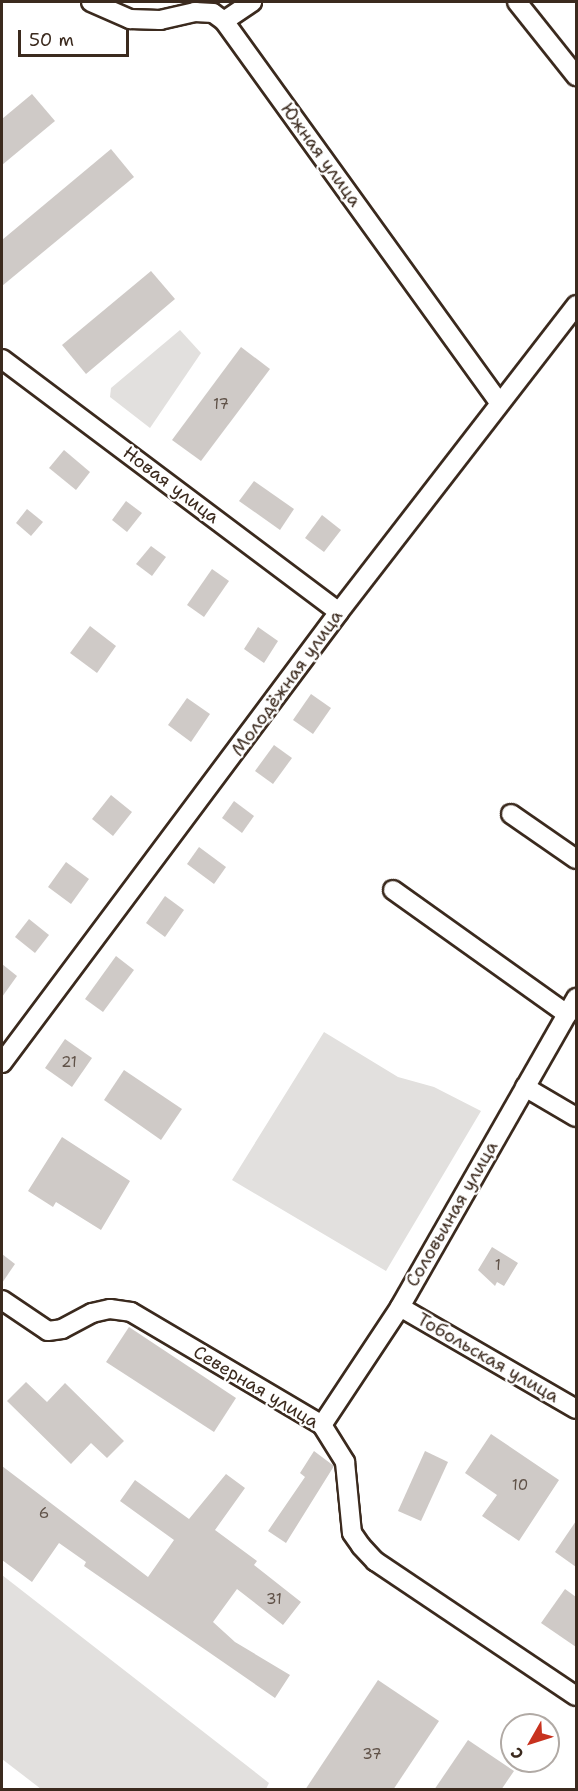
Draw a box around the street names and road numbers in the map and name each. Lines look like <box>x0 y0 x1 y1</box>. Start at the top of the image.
street label: Южная улица <box>276 99 366 211</box>
street label: Новая улица <box>119 442 223 528</box>
street label: Молодёжная улица <box>227 606 347 760</box>
street label: Соловьиная улица <box>401 1137 503 1291</box>
street label: Тобольская улица <box>413 1309 563 1407</box>
street label: Северная улица <box>189 1341 323 1433</box>

